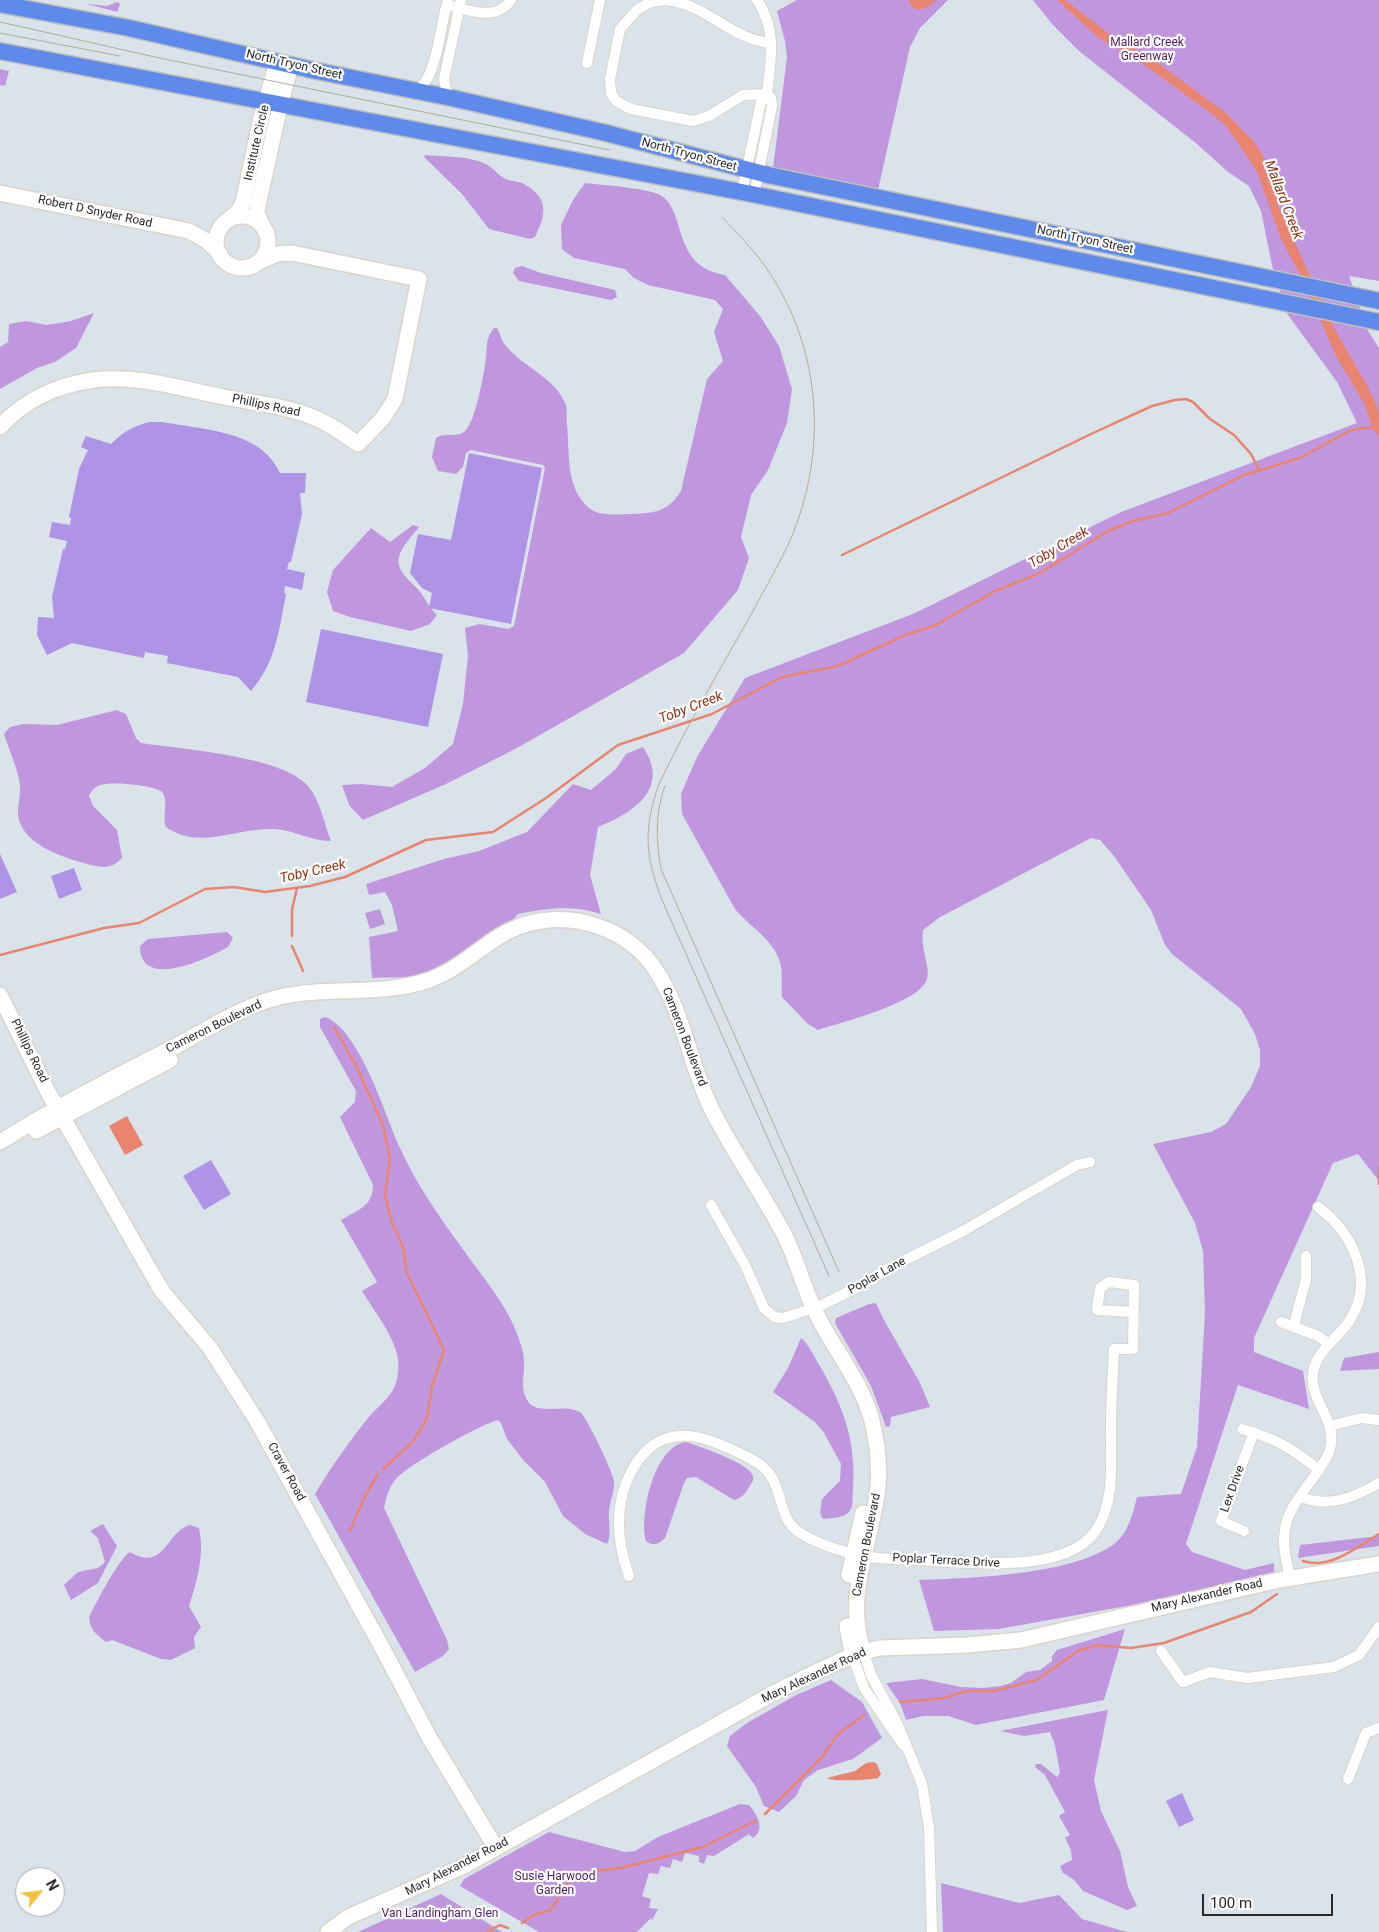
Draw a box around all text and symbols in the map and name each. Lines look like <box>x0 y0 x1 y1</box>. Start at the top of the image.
park label: Mallard Creek Greenway <box>1110 36 1184 64</box>
street label: North Tryon Street <box>245 47 343 83</box>
street label: Institute Circle <box>241 104 273 182</box>
street label: North Tryon Street <box>640 135 738 175</box>
water label: Mallard Creek <box>1260 158 1306 242</box>
street label: Robert D Snyder Road <box>37 193 153 231</box>
street label: North Tryon Street <box>1036 223 1134 257</box>
street label: Phillips Road <box>231 392 301 420</box>
water label: Toby Creek <box>1026 524 1092 572</box>
water label: Toby Creek <box>657 688 725 728</box>
water label: Toby Creek <box>278 856 348 888</box>
street label: Cameron Boulevard <box>659 986 709 1088</box>
street label: Cameron Boulevard <box>164 998 264 1056</box>
street label: Phillips Road <box>7 1017 51 1085</box>
street label: Poplar Lane <box>846 1254 908 1298</box>
street label: Craver Road <box>264 1440 308 1504</box>
street label: Lex Drive <box>1218 1464 1248 1514</box>
street label: Cameron Boulevard <box>850 1492 884 1598</box>
street label: Poplar Terrace Drive <box>892 1551 1000 1571</box>
street label: Mary Alexander Road <box>1150 1576 1264 1616</box>
street label: Mary Alexander Road <box>759 1645 869 1707</box>
street label: Mary Alexander Road <box>403 1835 511 1899</box>
north arrow <box>15 1867 65 1917</box>
park label: Susie Harwood Garden <box>515 1870 595 1898</box>
text: N <box>43 1877 62 1893</box>
scale bar <box>1204 1884 1335 1916</box>
text: 100 m <box>1210 1894 1252 1912</box>
park label: Van Landingham Glen <box>382 1907 498 1921</box>

